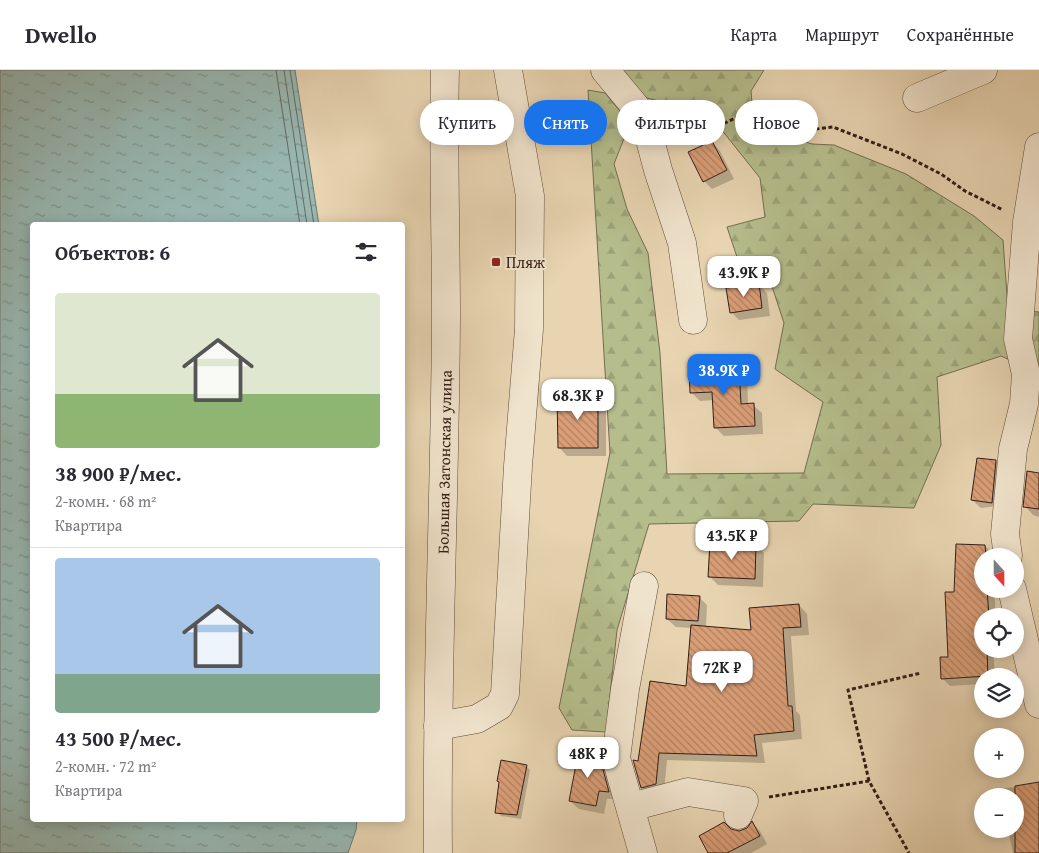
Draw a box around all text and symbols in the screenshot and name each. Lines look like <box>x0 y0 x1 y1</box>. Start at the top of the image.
text: Dwello <box>25 17 97 52</box>
text: Карта <box>731 21 777 48</box>
text: Маршрут <box>805 21 879 48</box>
text: Сохранённые <box>907 21 1014 48</box>
chip: Купить <box>420 100 514 145</box>
chip: Снять <box>524 100 607 145</box>
chip: Фильтры <box>617 100 725 145</box>
chip: Новое <box>735 100 818 145</box>
text: Объектов: 6 <box>55 237 170 268</box>
icon: filters <box>352 238 380 266</box>
place label: Пляж <box>506 250 545 274</box>
marker: Пляж <box>490 256 502 268</box>
pin: 43.9K ₽ <box>698 256 790 298</box>
text: 43.9K ₽ <box>718 260 770 284</box>
icon: home <box>173 325 263 415</box>
pin: 38.9K ₽ <box>678 354 770 396</box>
text: 38.9K ₽ <box>698 358 750 382</box>
street label: Большая Затонская улица <box>430 369 458 554</box>
pin: 68.3K ₽ <box>532 378 624 421</box>
text: 68.3K ₽ <box>552 383 604 407</box>
text: 38 900 ₽/мес. <box>55 458 181 489</box>
text: 2-комн. · 68 m² <box>55 489 156 513</box>
text: Квартира <box>55 513 122 537</box>
pin: 43.5K ₽ <box>686 518 778 561</box>
text: 43.5K ₽ <box>706 523 758 547</box>
north arrow <box>974 548 1024 598</box>
map controls <box>974 548 1024 838</box>
icon: home <box>173 591 263 681</box>
button: locate <box>974 608 1024 658</box>
pin: 72K ₽ <box>687 650 757 693</box>
text: 72K ₽ <box>703 655 741 679</box>
button: layers <box>974 668 1024 718</box>
text: 43 500 ₽/мес. <box>55 723 181 754</box>
button: + <box>974 728 1024 778</box>
pin: 48K ₽ <box>553 736 623 779</box>
text: 48K ₽ <box>569 741 607 765</box>
text: 2-комн. · 72 m² <box>55 754 156 778</box>
text: Квартира <box>55 778 122 802</box>
button: − <box>974 788 1024 838</box>

